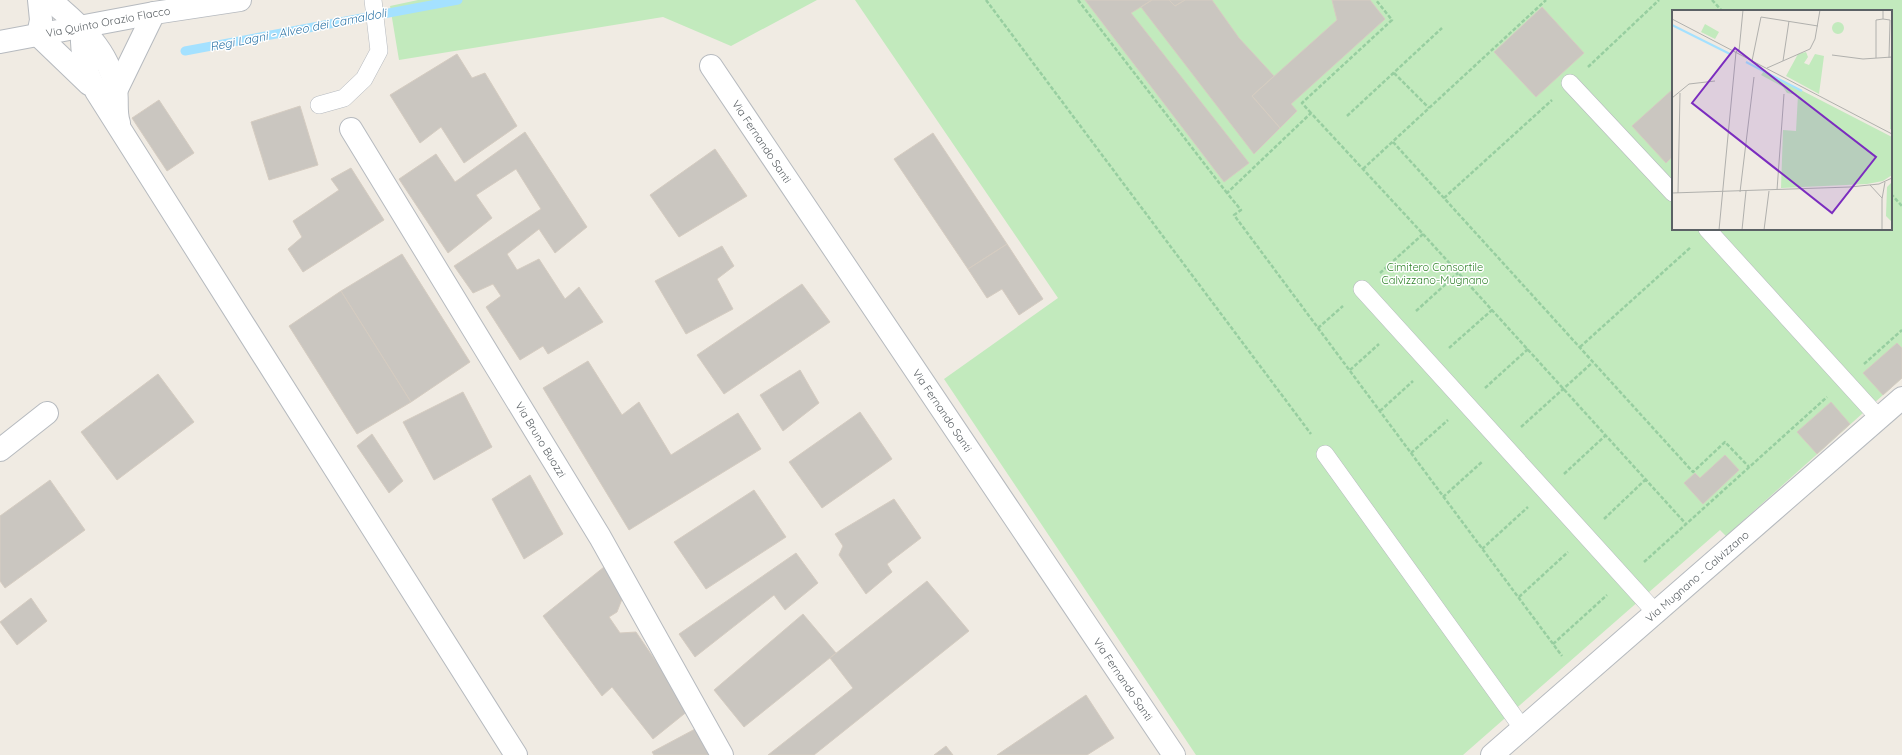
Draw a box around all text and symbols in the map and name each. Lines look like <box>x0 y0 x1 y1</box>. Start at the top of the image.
street label: Via Quinto Orazio Flacco <box>45 4 172 40</box>
water label: Regi Lagni - Alveo dei Camaldoli <box>208 5 389 54</box>
inset map <box>1672 10 1892 230</box>
street label: Via Fernando Santi <box>729 97 795 186</box>
park label: Cimitero Consortile Calvizzano-Mugnano <box>1382 260 1489 287</box>
street label: Via Fernando Santi <box>910 366 975 455</box>
street label: Via Bruno Buozzi <box>512 399 569 480</box>
street label: Via Mugnano - Calvizzano <box>1643 527 1752 625</box>
street label: Via Fernando Santi <box>1090 635 1156 724</box>

